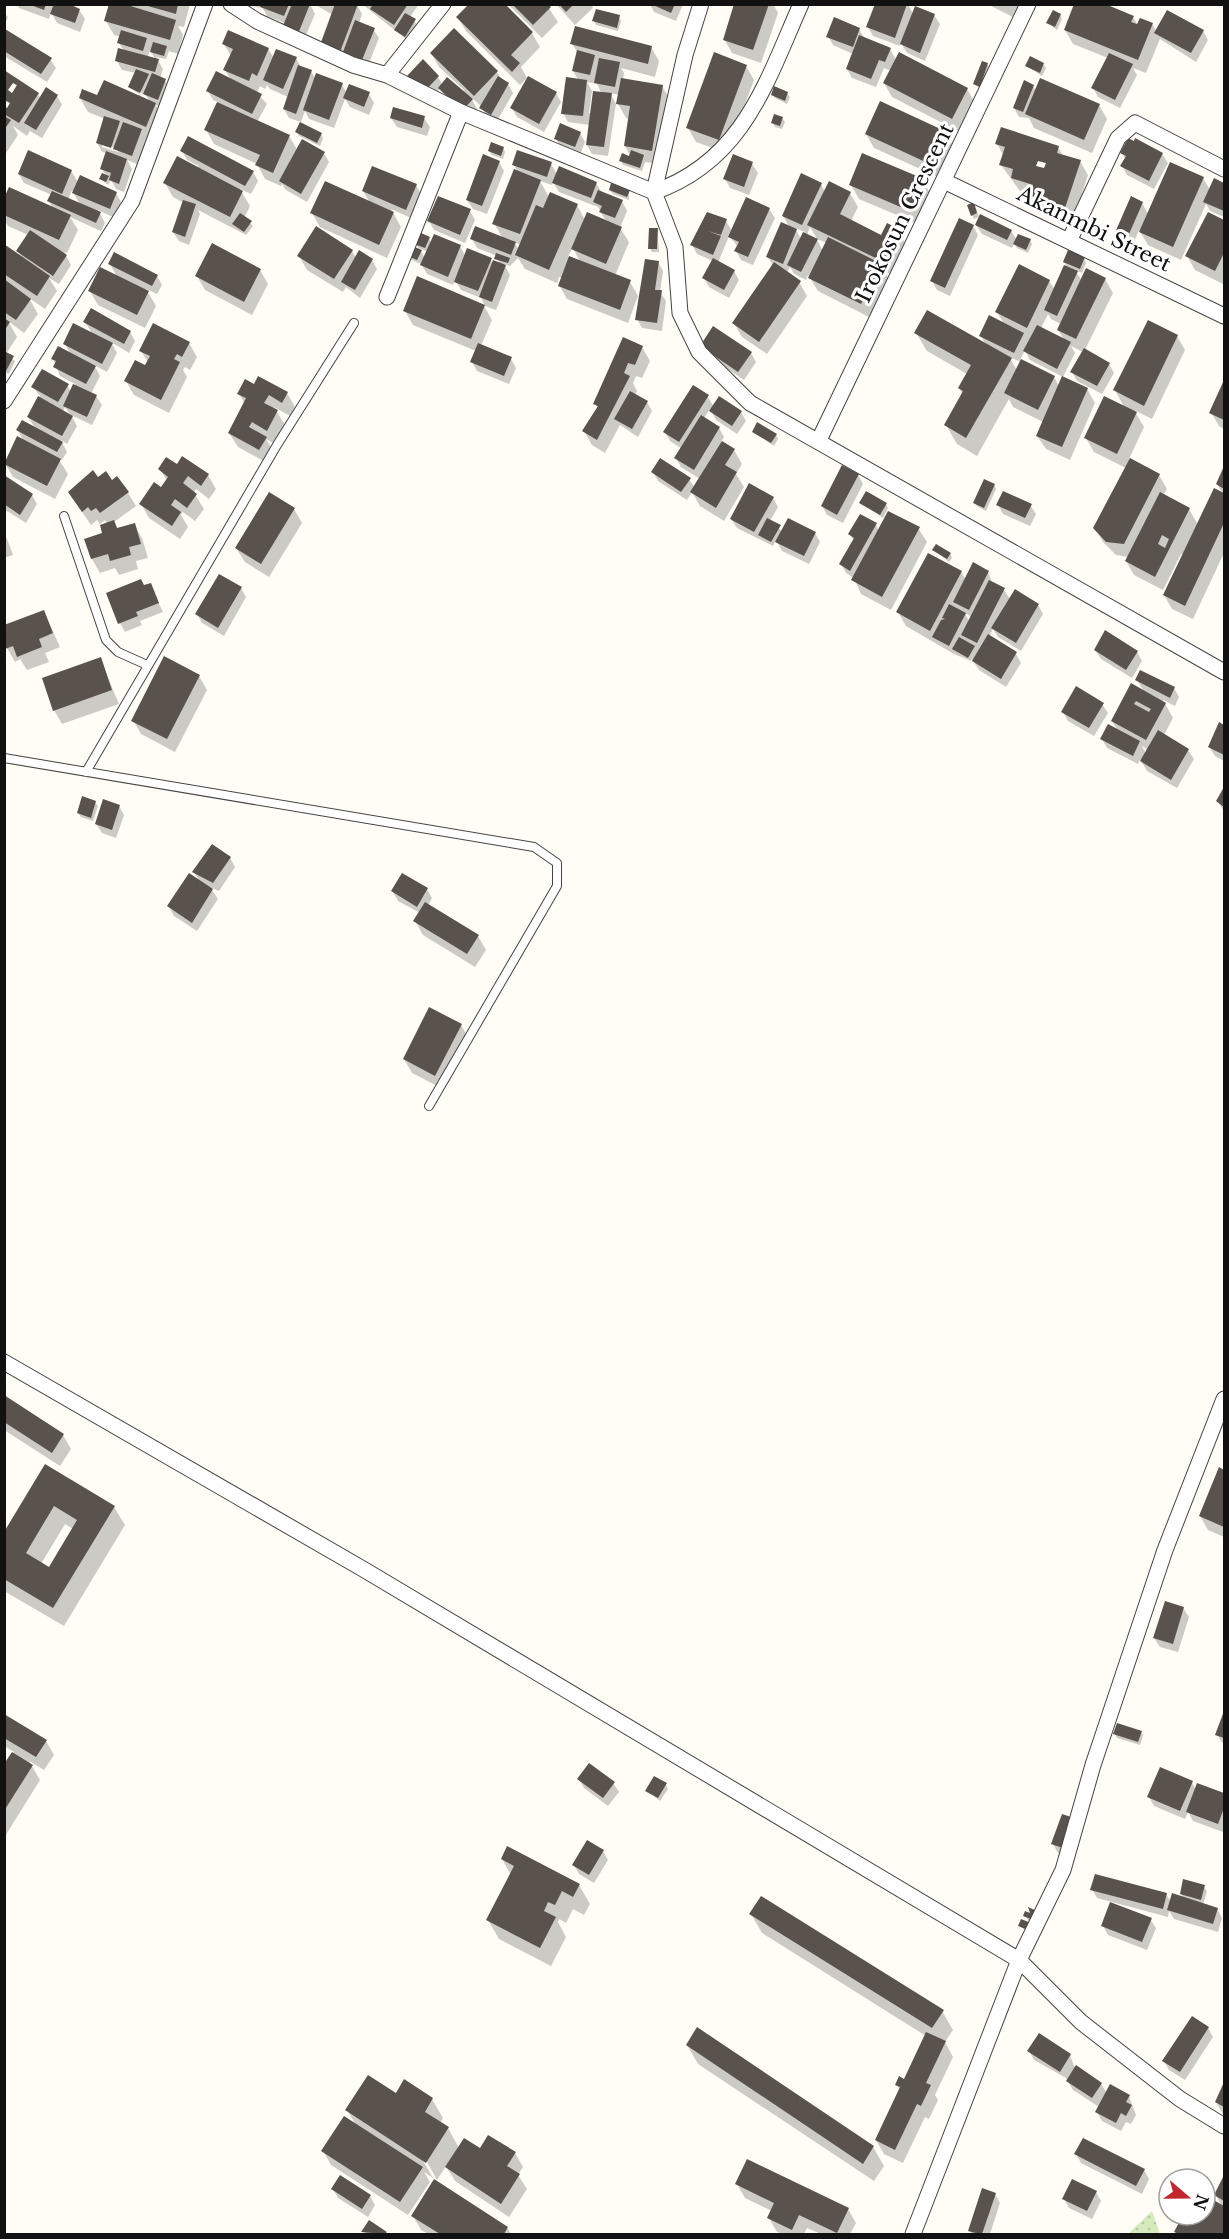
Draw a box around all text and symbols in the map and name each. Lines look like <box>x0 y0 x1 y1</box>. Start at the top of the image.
street label: Irokosun Crescent <box>850 119 960 307</box>
street label: Akanmbi Street <box>1012 180 1175 278</box>
north arrow <box>1157 2167 1217 2227</box>
text: N <box>1189 2192 1213 2213</box>

